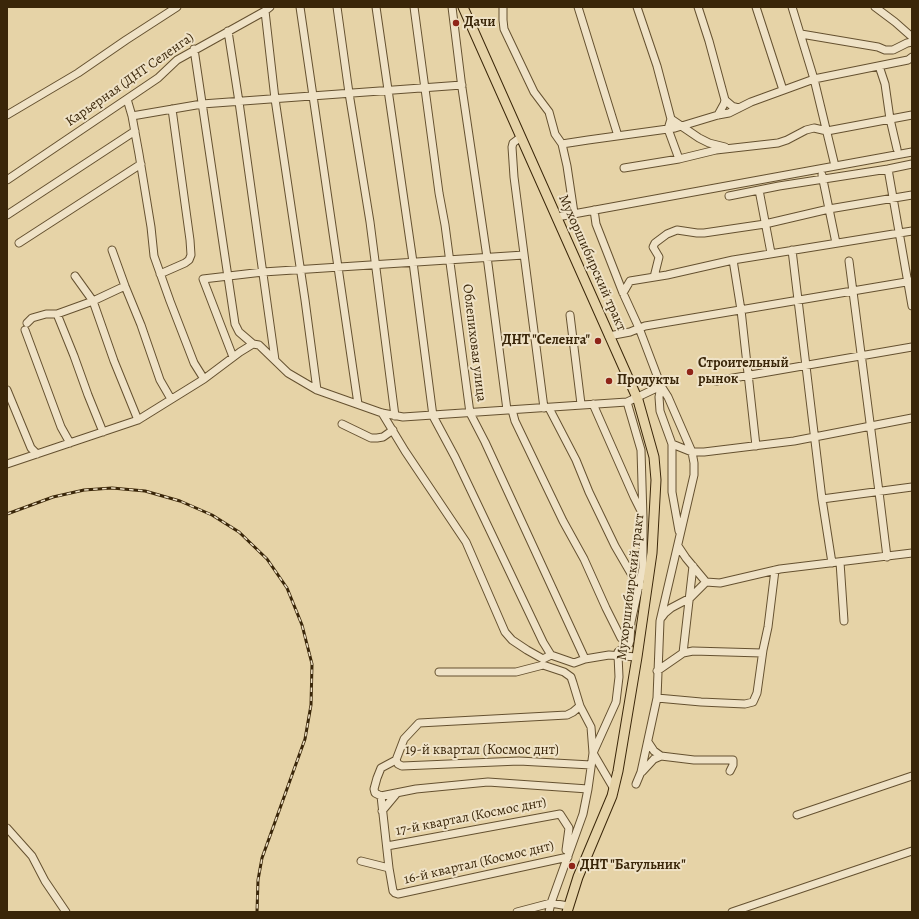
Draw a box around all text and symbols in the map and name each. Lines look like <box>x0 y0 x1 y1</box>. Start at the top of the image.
place label: Дачи <box>464 15 496 31</box>
marker: Дачи <box>451 18 461 28</box>
street label: Карьерная (ДНТ Селенга) <box>63 29 197 131</box>
street label: Мухоршибирский тракт <box>554 192 630 334</box>
street label: Облепиховая улица <box>458 283 490 403</box>
place label: ДНТ "Селенга" <box>502 333 590 349</box>
marker: ДНТ "Селенга" <box>593 336 603 346</box>
place label: Строительный рынок <box>698 356 789 388</box>
marker: Строительный рынок <box>685 367 695 377</box>
place label: Продукты <box>617 373 679 389</box>
marker: Продукты <box>604 376 614 386</box>
street label: Мухоршибирский тракт <box>614 513 648 661</box>
street label: 19-й квартал (Космос днт) <box>405 743 559 759</box>
street label: 17-й квартал (Космос днт) <box>394 794 548 840</box>
street label: 16-й квартал (Космос днт) <box>402 838 556 888</box>
place label: ДНТ "Багульник" <box>580 858 686 874</box>
marker: ДНТ "Багульник" <box>567 861 577 871</box>

